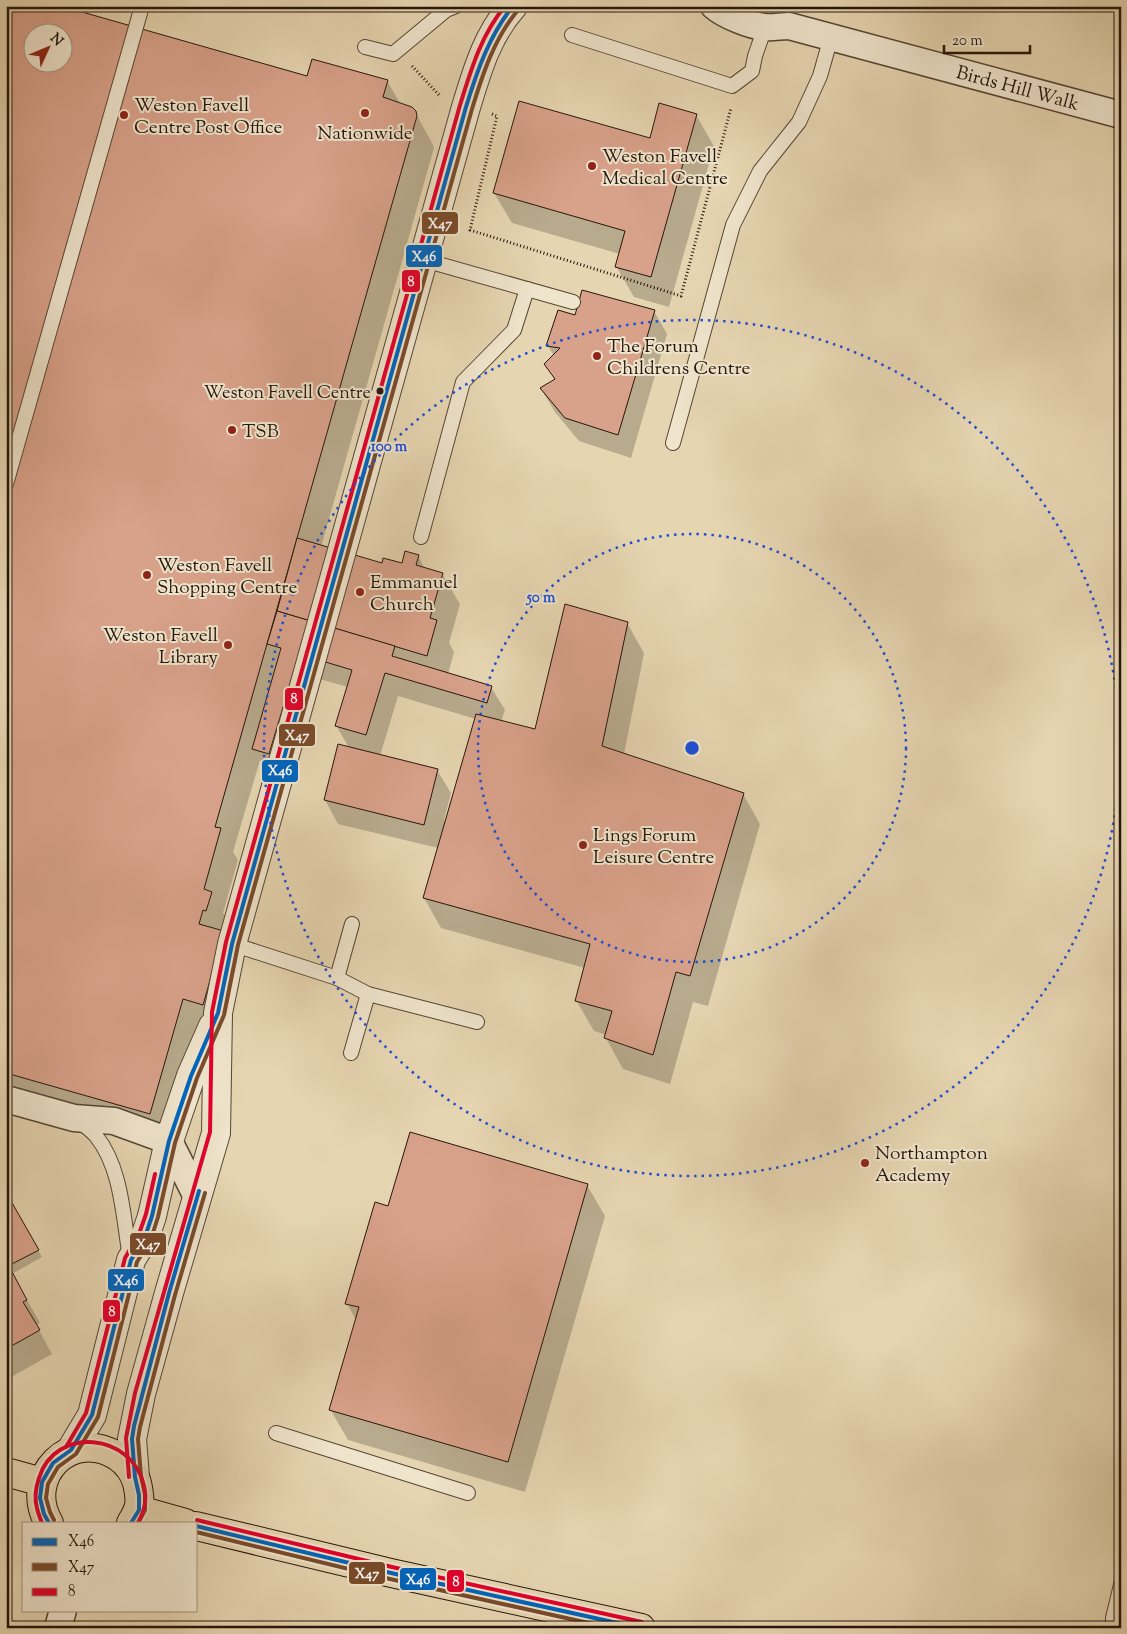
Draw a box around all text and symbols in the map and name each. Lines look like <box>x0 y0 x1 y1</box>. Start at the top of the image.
north arrow <box>22 22 72 72</box>
scale bar <box>944 22 1031 54</box>
text: N <box>45 29 67 51</box>
text: 20 m <box>952 31 983 52</box>
street label: Birds Hill Walk <box>953 60 1082 119</box>
place label: Weston Favell Centre Post Office <box>134 93 283 142</box>
marker: Nationwide <box>359 107 371 119</box>
marker: Weston Favell Centre Post Office <box>118 109 130 121</box>
place label: Nationwide <box>317 121 413 148</box>
place label: Weston Favell Medical Centre <box>602 144 728 193</box>
marker: Weston Favell Medical Centre <box>586 160 598 172</box>
line badge: X47 <box>421 211 459 235</box>
text: X47 <box>428 215 453 235</box>
line badge: X46 <box>405 244 443 268</box>
text: X46 <box>412 248 436 268</box>
line badge: 8 <box>401 269 421 293</box>
text: 8 <box>408 273 415 293</box>
place label: The Forum Childrens Centre <box>607 334 751 383</box>
marker: The Forum Childrens Centre <box>591 350 603 362</box>
place label: Weston Favell Centre <box>204 381 371 407</box>
marker: Weston Favell Centre <box>375 386 385 396</box>
place label: TSB <box>242 419 279 446</box>
marker: TSB <box>226 424 238 436</box>
text: 100 m <box>371 437 408 458</box>
place label: Weston Favell Shopping Centre <box>157 553 297 602</box>
marker: Weston Favell Shopping Centre <box>141 569 153 581</box>
place label: Emmanuel Church <box>370 570 458 619</box>
marker: Emmanuel Church <box>354 586 366 598</box>
text: 50 m <box>526 588 556 609</box>
place label: Weston Favell Library <box>103 623 219 672</box>
marker: Weston Favell Library <box>222 639 234 651</box>
line badge: 8 <box>284 687 304 711</box>
text: 8 <box>291 690 298 710</box>
line badge: X47 <box>278 723 316 747</box>
text: X47 <box>285 727 310 747</box>
centre of rings <box>683 739 701 757</box>
line badge: X46 <box>261 759 299 783</box>
text: X46 <box>268 762 292 782</box>
place label: Lings Forum Leisure Centre <box>593 823 714 872</box>
marker: Lings Forum Leisure Centre <box>577 839 589 851</box>
place label: Northampton Academy <box>875 1141 988 1190</box>
marker: Northampton Academy <box>859 1157 871 1169</box>
line badge: X47 <box>129 1232 167 1256</box>
text: X47 <box>136 1236 161 1256</box>
line badge: X46 <box>107 1268 145 1292</box>
text: X46 <box>114 1272 138 1292</box>
line badge: 8 <box>102 1299 121 1323</box>
text: 8 <box>109 1303 116 1323</box>
legend <box>22 1522 198 1612</box>
text: X46 <box>68 1532 94 1553</box>
text: X47 <box>68 1558 95 1579</box>
line badge: X47 <box>348 1561 386 1585</box>
text: X47 <box>355 1565 380 1585</box>
line badge: X46 <box>399 1567 437 1591</box>
line badge: 8 <box>446 1569 465 1593</box>
text: X46 <box>406 1571 430 1591</box>
text: 8 <box>453 1573 460 1593</box>
text: 8 <box>68 1582 76 1603</box>

